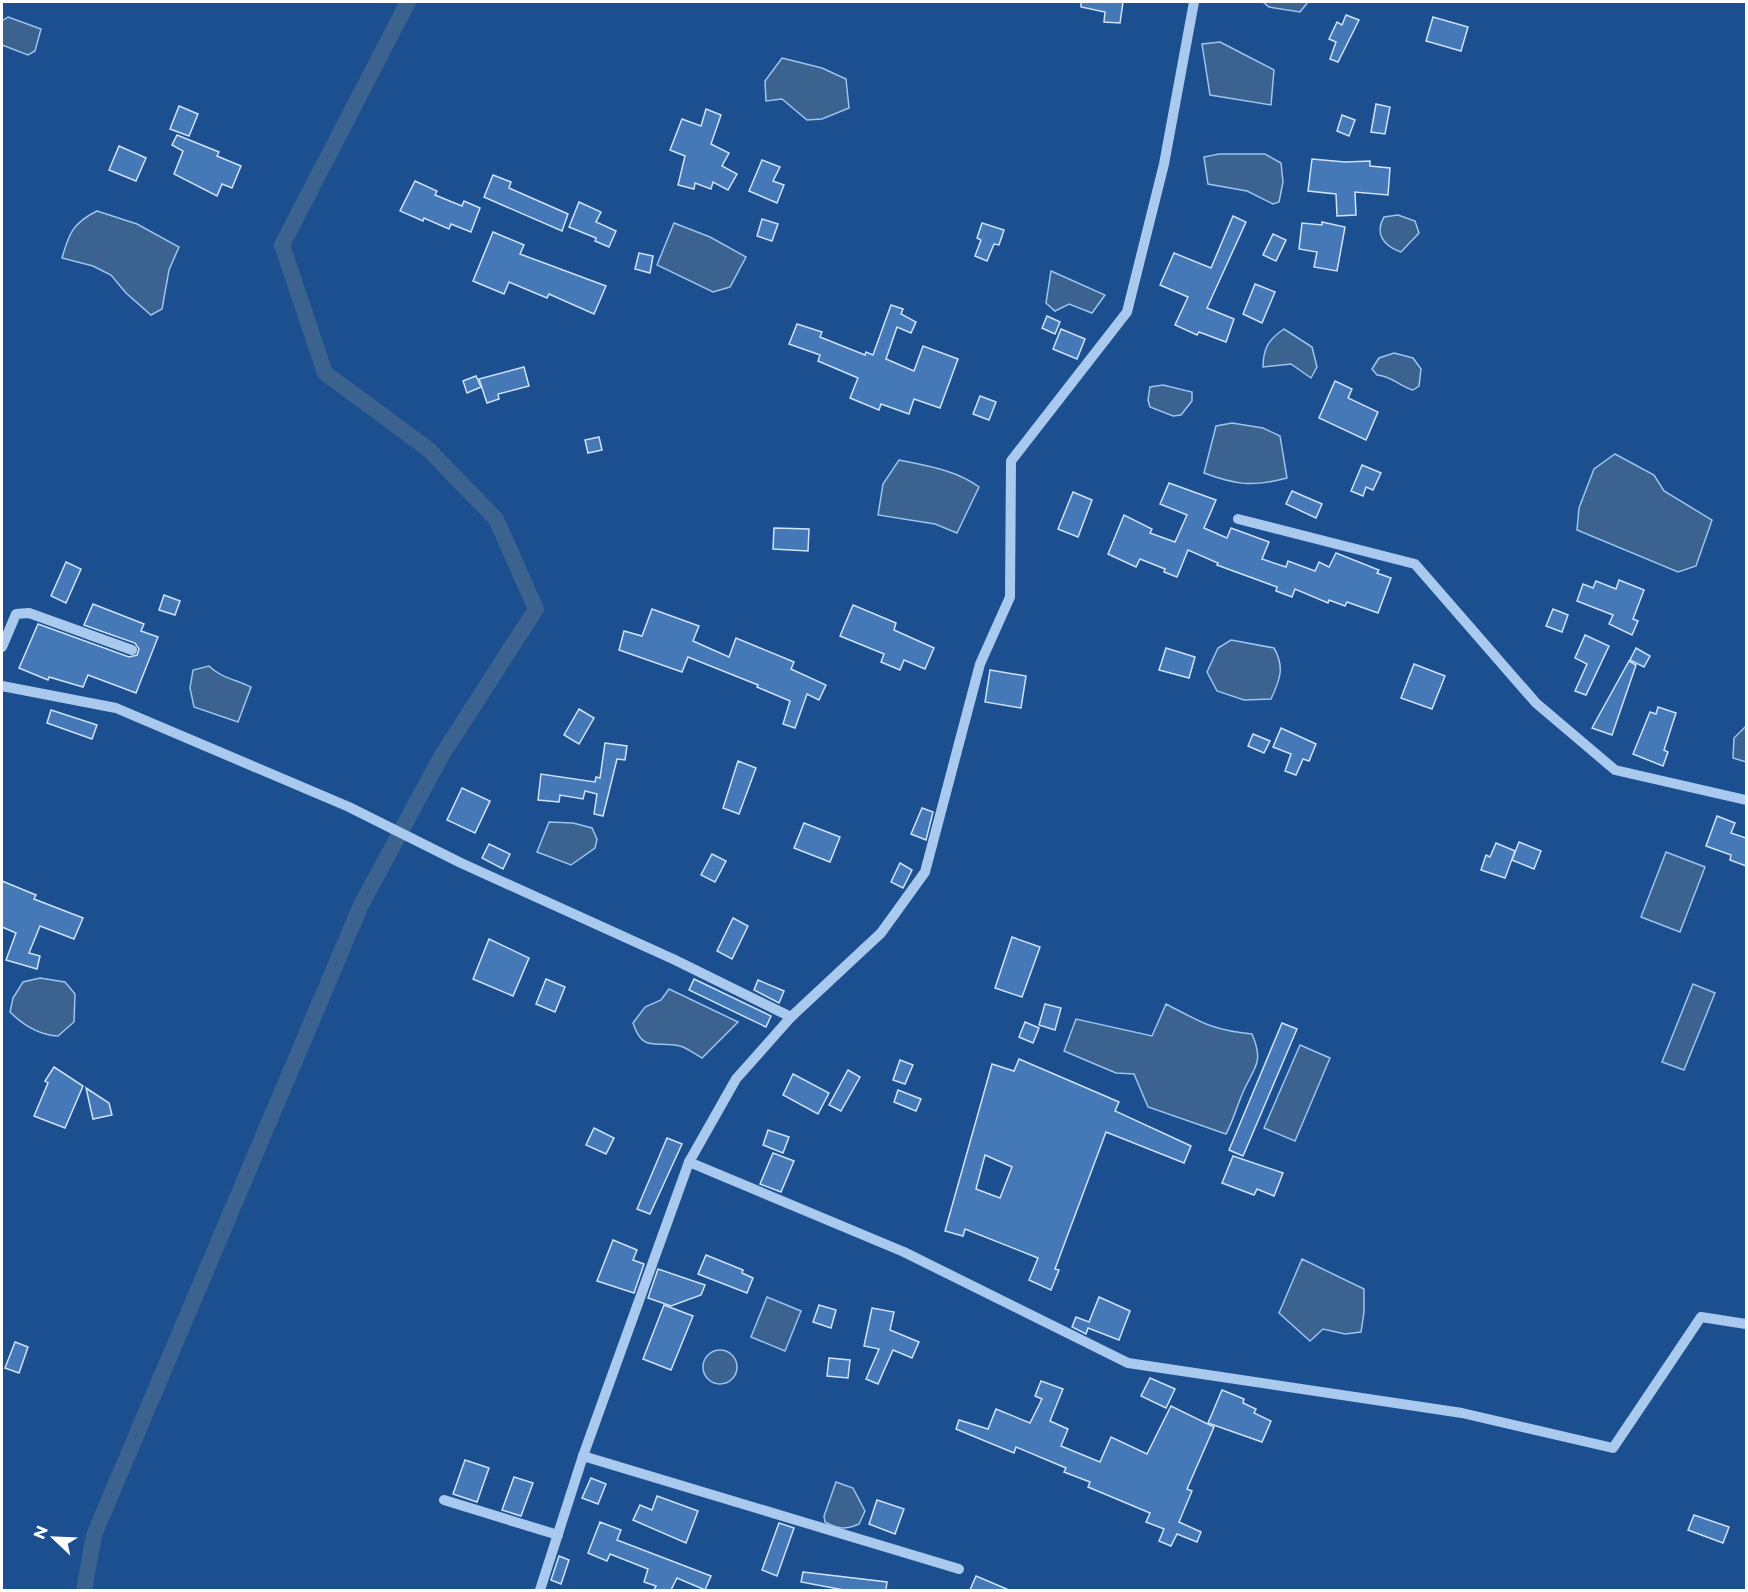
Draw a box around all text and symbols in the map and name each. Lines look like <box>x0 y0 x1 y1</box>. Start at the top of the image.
north arrow <box>24 1508 84 1568</box>
text: N <box>29 1523 52 1542</box>

